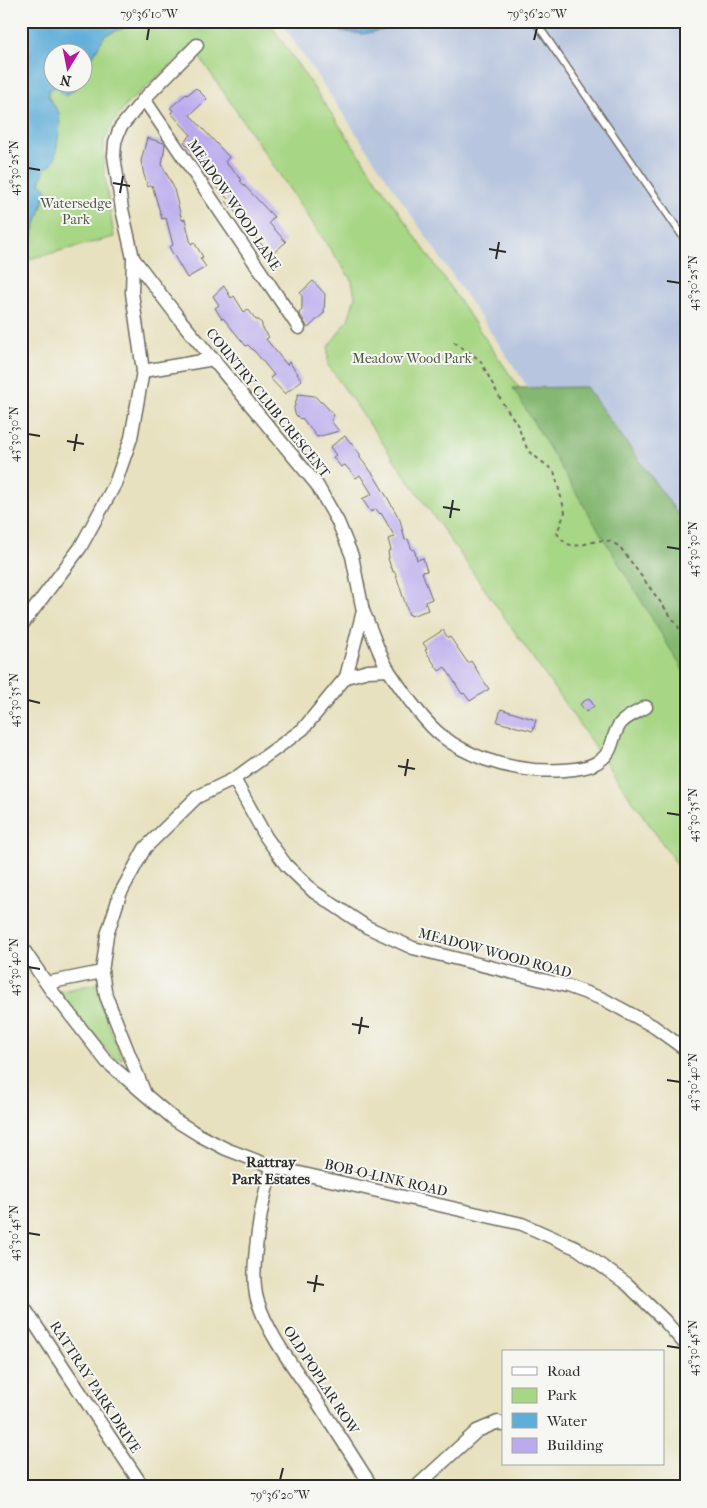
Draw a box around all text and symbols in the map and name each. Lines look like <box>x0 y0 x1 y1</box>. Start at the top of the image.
text: 79°36'10"W <box>120 7 179 21</box>
text: 79°36'20"W <box>507 7 568 21</box>
north arrow <box>42 42 92 92</box>
text: N <box>59 71 73 90</box>
street label: MEADOW WOOD LANE <box>184 136 285 274</box>
text: 43°30'25"N <box>7 140 21 196</box>
park label: Watersedge Park <box>39 195 112 228</box>
text: 43°30'25"N <box>686 255 700 311</box>
street label: COUNTRY CLUB CRESCENT <box>202 325 334 482</box>
park label: Meadow Wood Park <box>352 350 472 367</box>
text: 43°30'30"N <box>7 406 21 462</box>
text: 43°30'30"N <box>686 521 700 577</box>
text: 43°30'35"N <box>7 673 21 727</box>
text: 43°30'35"N <box>686 788 700 842</box>
street label: MEADOW WOOD ROAD <box>416 924 574 982</box>
text: 43°30'40"N <box>7 938 21 996</box>
text: 43°30'40"N <box>686 1053 700 1111</box>
district label: Rattray Park Estates <box>232 1153 311 1188</box>
street label: BOB-O-LINK ROAD <box>323 1156 449 1200</box>
text: 43°30'45"N <box>7 1205 21 1261</box>
street label: RATTRAY PARK DRIVE <box>46 1318 144 1456</box>
text: 43°30'45"N <box>686 1320 700 1376</box>
street label: OLD POPLAR ROW <box>280 1323 363 1438</box>
legend <box>502 1350 664 1466</box>
text: Road <box>547 1362 581 1380</box>
text: Park <box>547 1386 577 1404</box>
text: Water <box>546 1412 587 1430</box>
text: Building <box>547 1436 604 1454</box>
text: 79°36'20"W <box>250 1488 311 1502</box>

